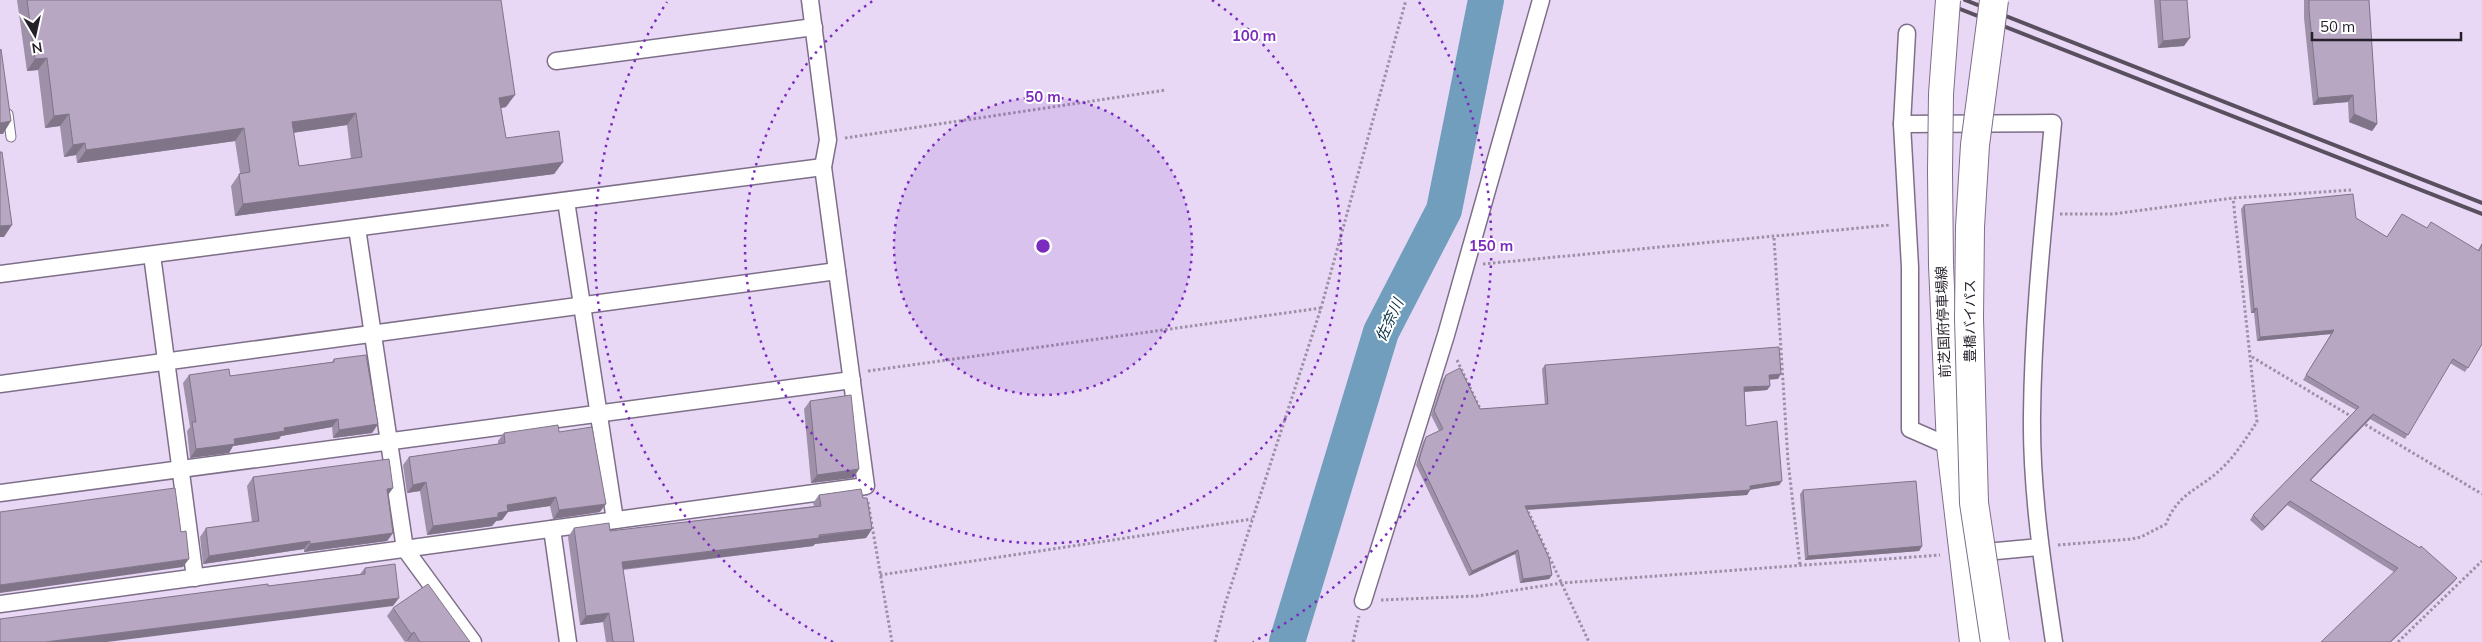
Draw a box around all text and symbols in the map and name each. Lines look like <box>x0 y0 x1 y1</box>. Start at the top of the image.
north arrow <box>10 10 60 60</box>
scale bar <box>2312 10 2461 42</box>
text: 50 m <box>2320 17 2355 36</box>
text: 100 m <box>1232 26 1276 45</box>
text: N <box>30 38 44 58</box>
text: 50 m <box>1025 87 1061 106</box>
text: 150 m <box>1469 236 1513 255</box>
centre of rings <box>1034 237 1052 255</box>
street label: 前芝国府停車場線 <box>1932 266 1954 378</box>
street label: 豊橋バイパス <box>1961 279 1979 363</box>
water label: 佐奈川 <box>1371 294 1408 344</box>

